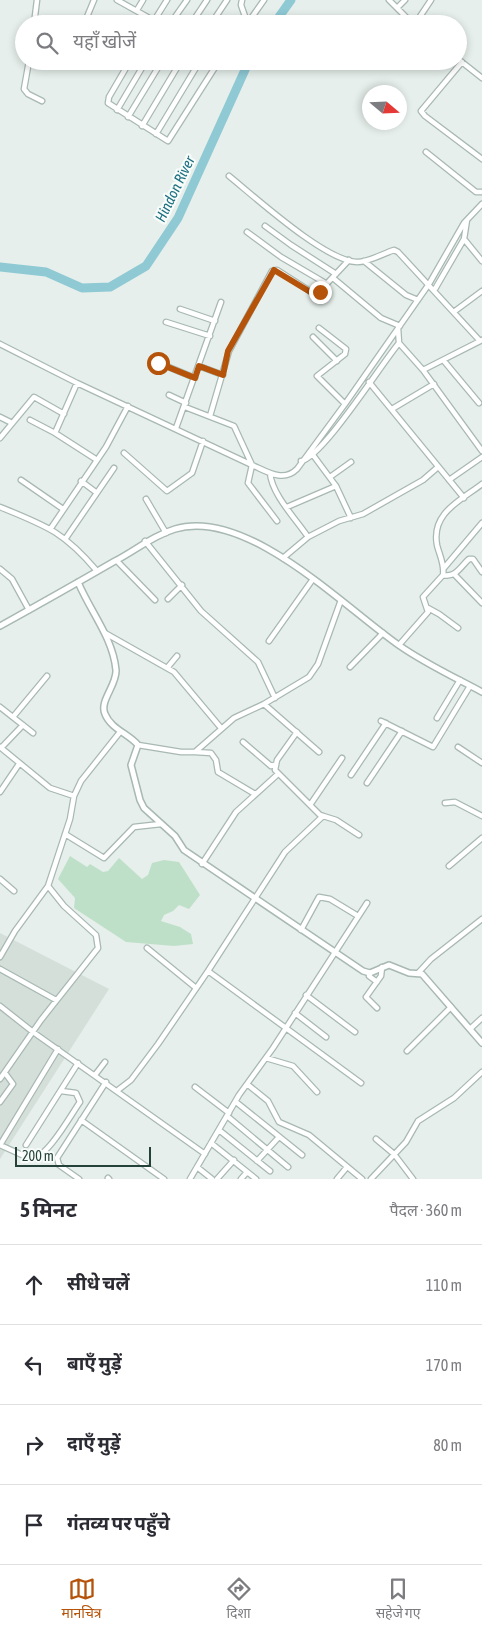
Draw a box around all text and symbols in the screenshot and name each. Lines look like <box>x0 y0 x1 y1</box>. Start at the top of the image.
search box <box>15 15 467 70</box>
icon: search <box>33 29 61 57</box>
text: यहाँ खोजें <box>73 30 136 52</box>
north arrow <box>362 85 407 130</box>
water label: Hindon River <box>151 153 198 224</box>
route end <box>309 281 332 304</box>
route start <box>147 352 170 375</box>
scale bar <box>15 1144 151 1167</box>
text: 200 m <box>22 1148 54 1164</box>
text: 5 मिनट <box>20 1197 77 1221</box>
text: पैदल · 360 m <box>389 1201 462 1219</box>
icon: ahead <box>20 1271 48 1299</box>
text: सीधे चलें <box>67 1272 130 1294</box>
text: 110 m <box>426 1276 462 1294</box>
icon: left <box>20 1351 48 1379</box>
text: बाएँ मुड़ें <box>67 1352 122 1374</box>
text: 170 m <box>426 1356 462 1374</box>
icon: right <box>20 1431 48 1459</box>
text: दाएँ मुड़ें <box>67 1432 121 1454</box>
text: 80 m <box>433 1436 462 1454</box>
icon: arrive <box>20 1511 48 1539</box>
text: गंतव्य पर पहुँचे <box>67 1512 170 1534</box>
tab: मानचित्र <box>62 1575 102 1624</box>
tab: दिशा <box>225 1575 253 1624</box>
tab: सहेजे गए <box>376 1575 420 1624</box>

